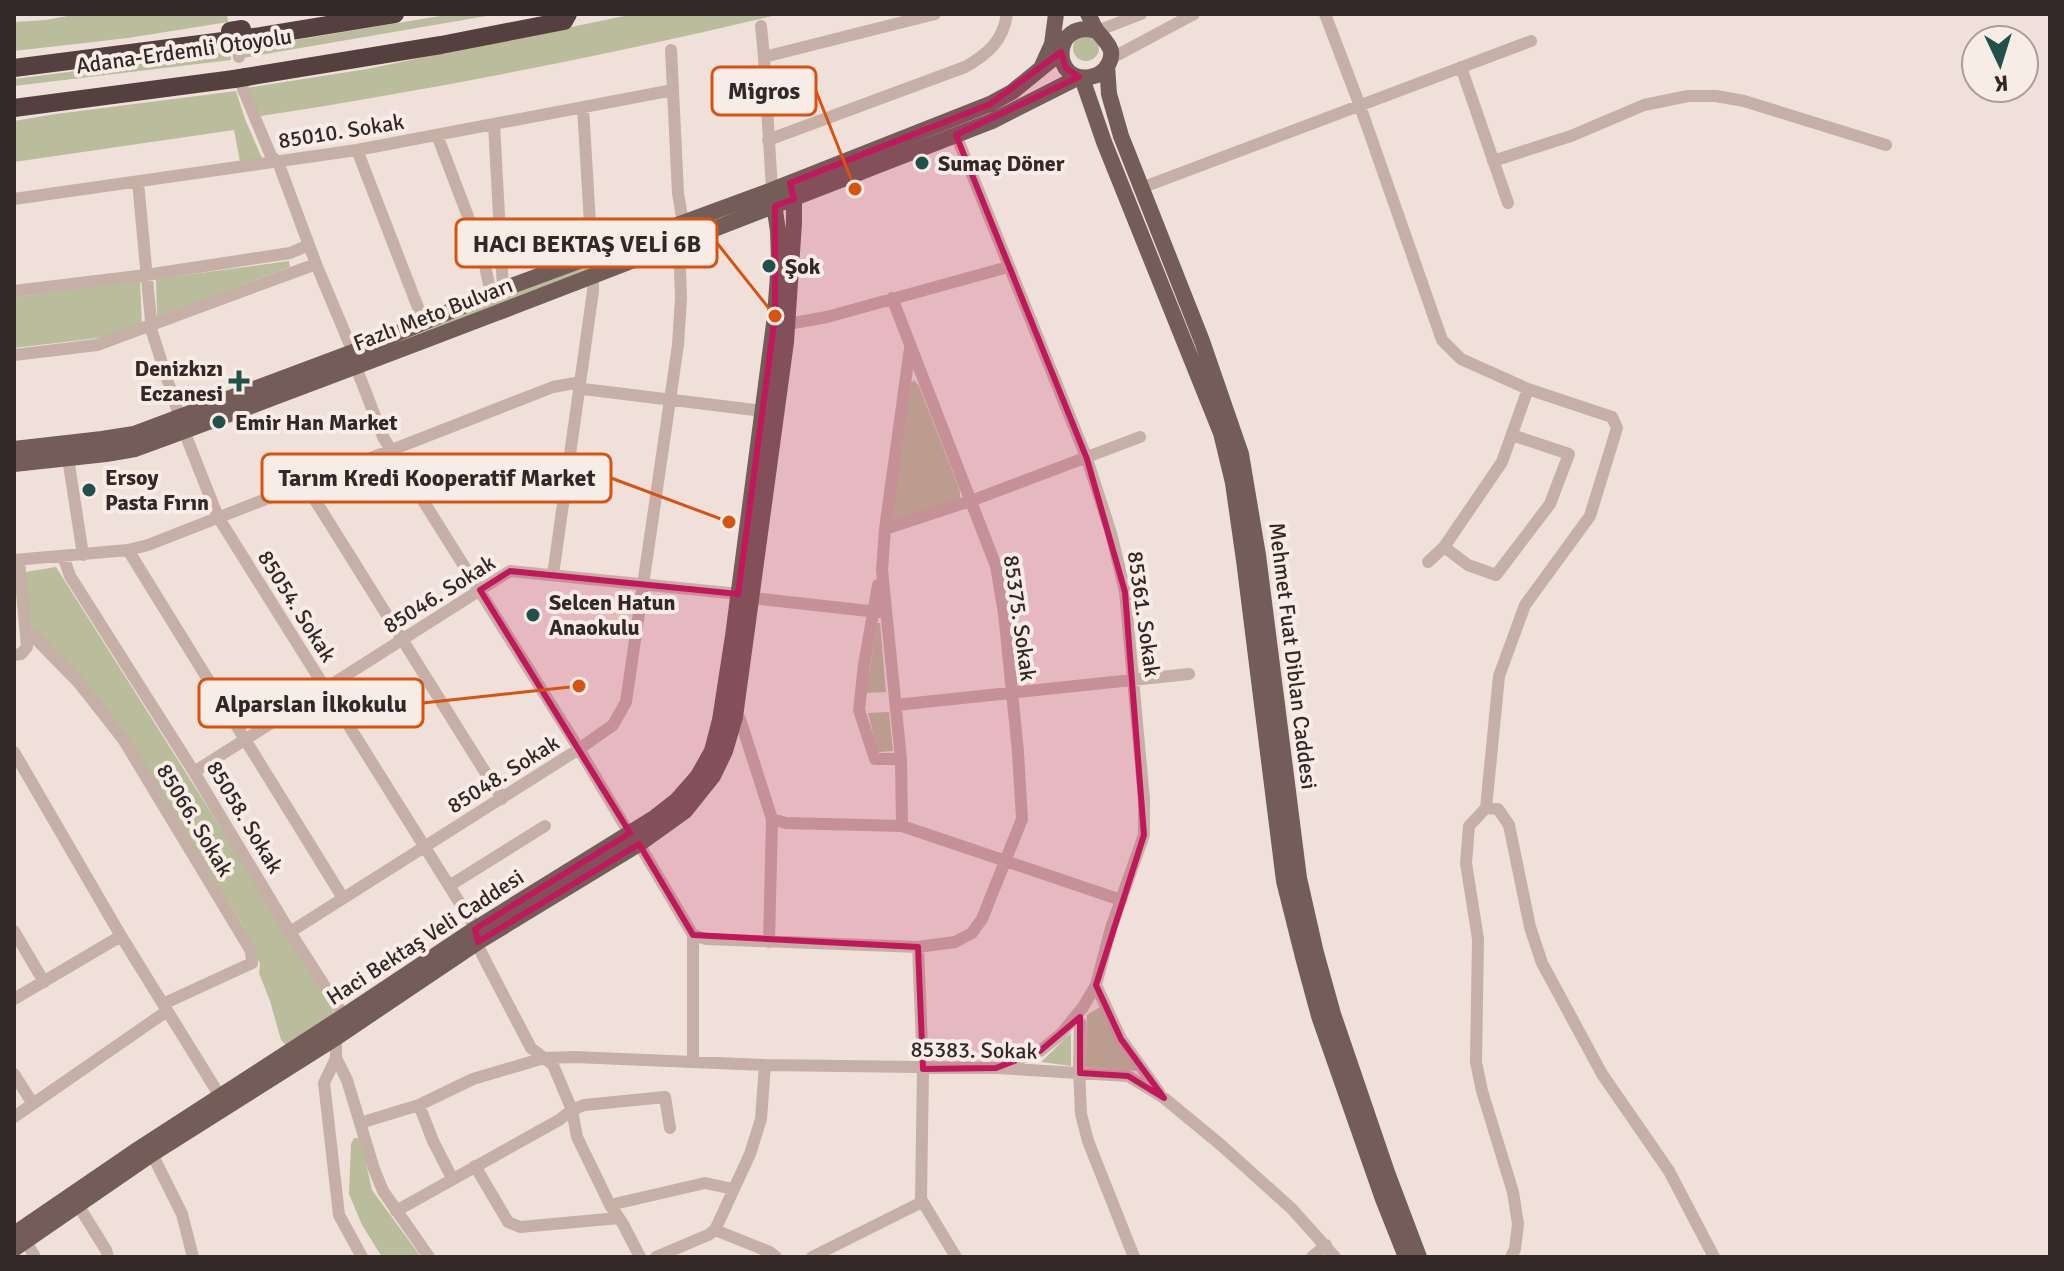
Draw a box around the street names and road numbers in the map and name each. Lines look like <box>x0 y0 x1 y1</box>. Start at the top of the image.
street label: Adana-Erdemli Otoyolu <box>74 22 294 80</box>
street label: 85010. Sokak <box>276 108 406 154</box>
street label: Fazlı Meto Bulvarı <box>349 271 517 357</box>
street label: Mehmet Fuat Diblan Caddesi <box>1263 521 1323 791</box>
street label: 85054. Sokak <box>252 545 342 667</box>
street label: 85046. Sokak <box>378 549 500 639</box>
street label: 85361. Sokak <box>1122 549 1166 679</box>
street label: 85375. Sokak <box>998 553 1042 683</box>
street label: 85048. Sokak <box>442 729 564 819</box>
street label: 85058. Sokak <box>201 756 289 878</box>
street label: 85066. Sokak <box>151 759 239 881</box>
street label: Haci Bektaş Veli Caddesi <box>321 863 529 1011</box>
street label: 85383. Sokak <box>910 1035 1038 1065</box>

